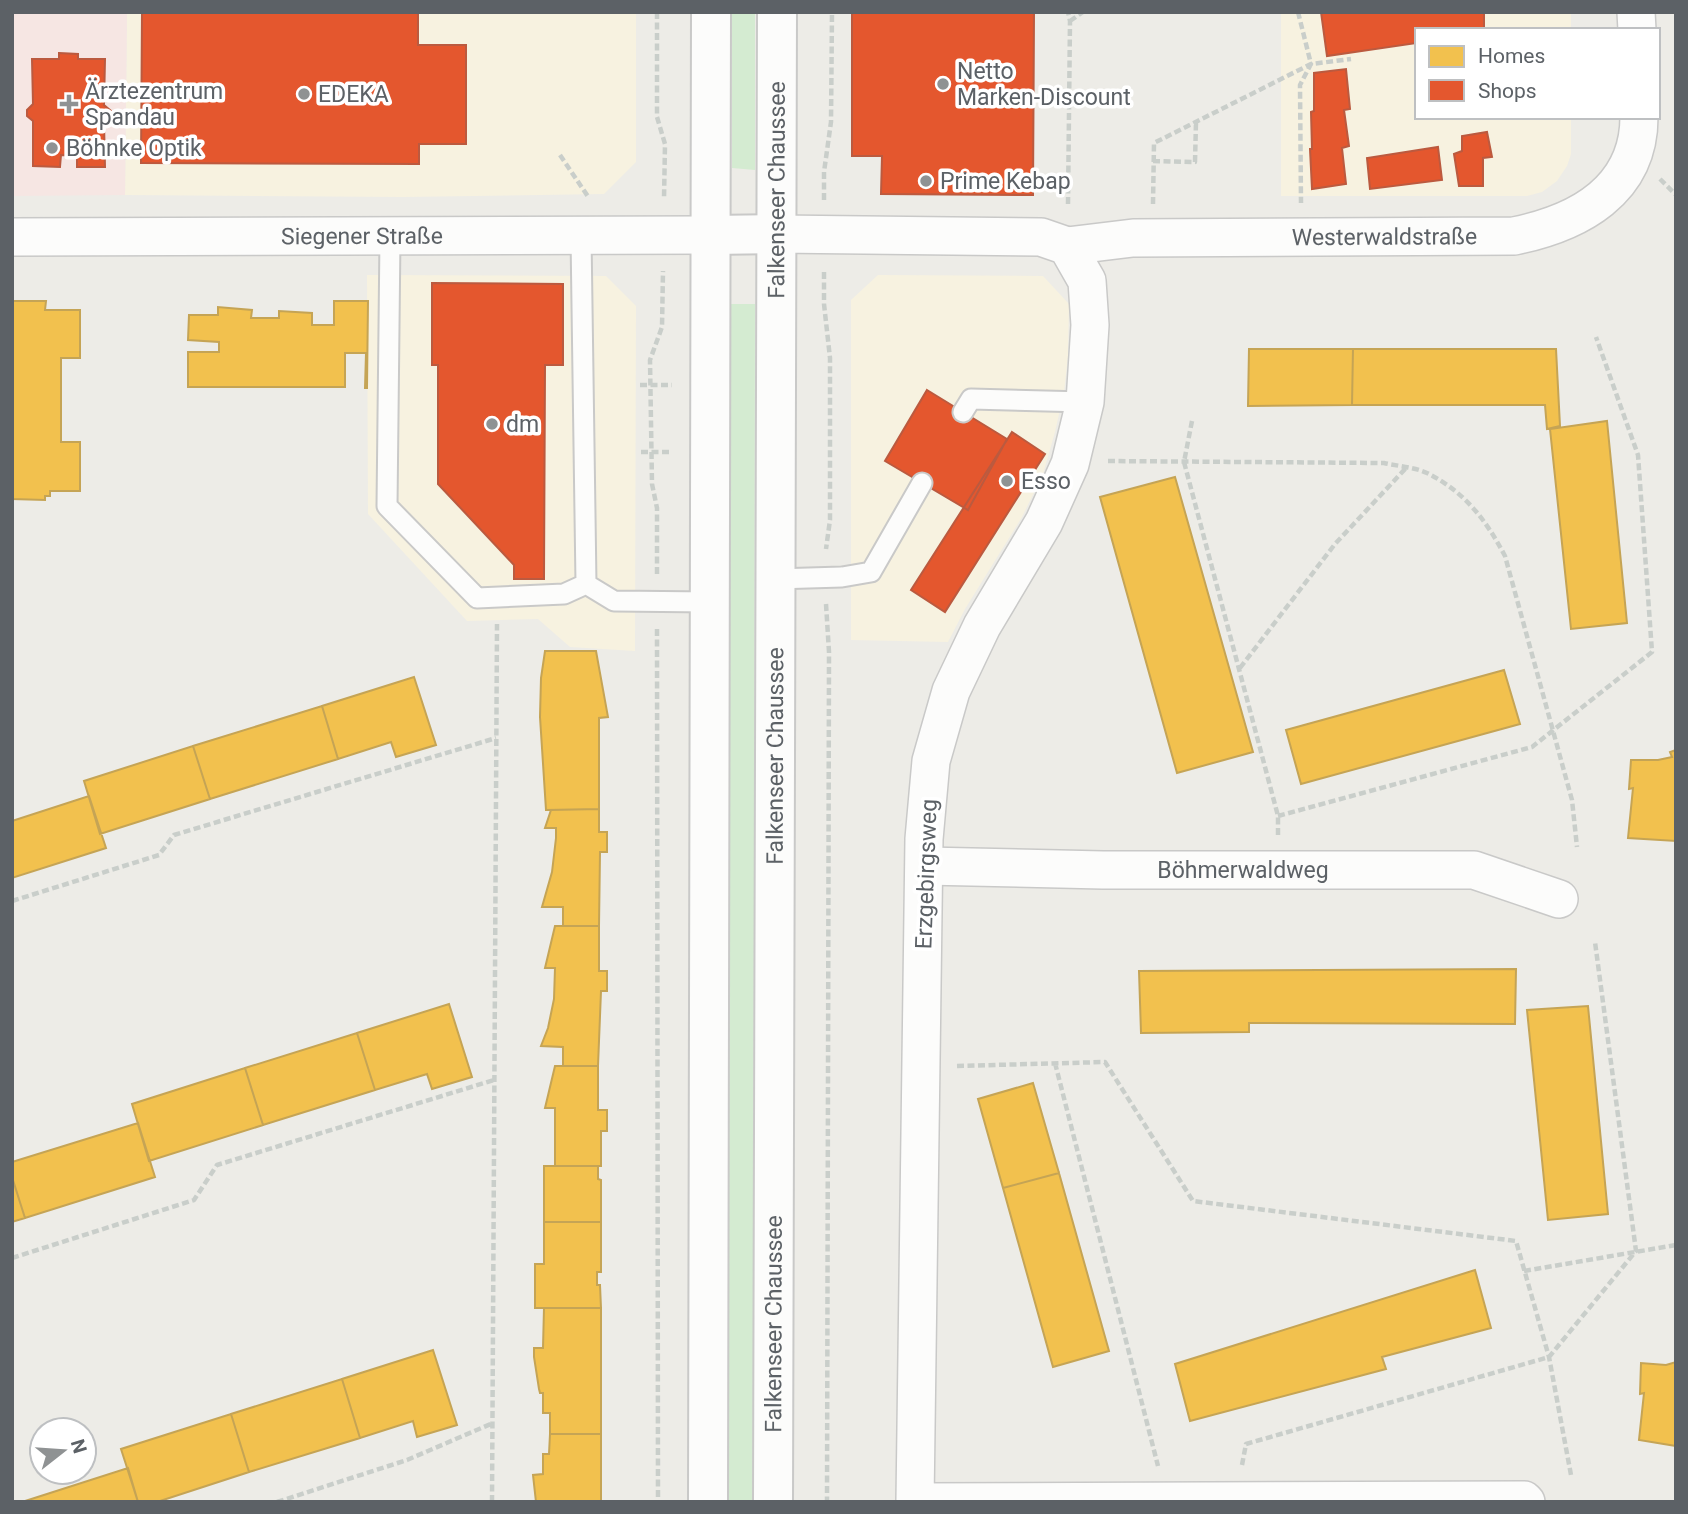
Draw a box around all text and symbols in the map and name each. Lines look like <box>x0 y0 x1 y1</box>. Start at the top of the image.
legend <box>1415 28 1660 119</box>
text: Homes <box>1478 44 1545 68</box>
place label: Netto Marken-Discount <box>957 58 1131 111</box>
marker: Netto Marken-Discount <box>935 76 951 92</box>
place label: Ärztezentrum Spandau <box>85 78 223 131</box>
text: Shops <box>1478 79 1537 103</box>
place label: EDEKA <box>318 81 389 108</box>
street label: Falkenseer Chaussee <box>763 81 791 299</box>
marker: EDEKA <box>296 86 312 102</box>
marker: Ärztezentrum Spandau <box>59 94 79 114</box>
place label: Böhnke Optik <box>66 135 202 162</box>
marker: Böhnke Optik <box>44 140 60 156</box>
place label: Prime Kebap <box>940 168 1071 195</box>
marker: Prime Kebap <box>918 173 934 189</box>
street label: Siegener Straße <box>281 223 443 250</box>
street label: Westerwaldstraße <box>1292 223 1477 251</box>
place label: dm <box>506 411 539 438</box>
marker: dm <box>484 416 500 432</box>
place label: Esso <box>1021 468 1071 495</box>
marker: Esso <box>999 473 1015 489</box>
street label: Falkenseer Chaussee <box>762 647 789 865</box>
street label: Erzgebirgsweg <box>910 798 943 950</box>
street label: Böhmerwaldweg <box>1157 857 1329 884</box>
street label: Falkenseer Chaussee <box>760 1215 788 1433</box>
north arrow <box>28 1416 98 1486</box>
text: N <box>66 1436 92 1456</box>

